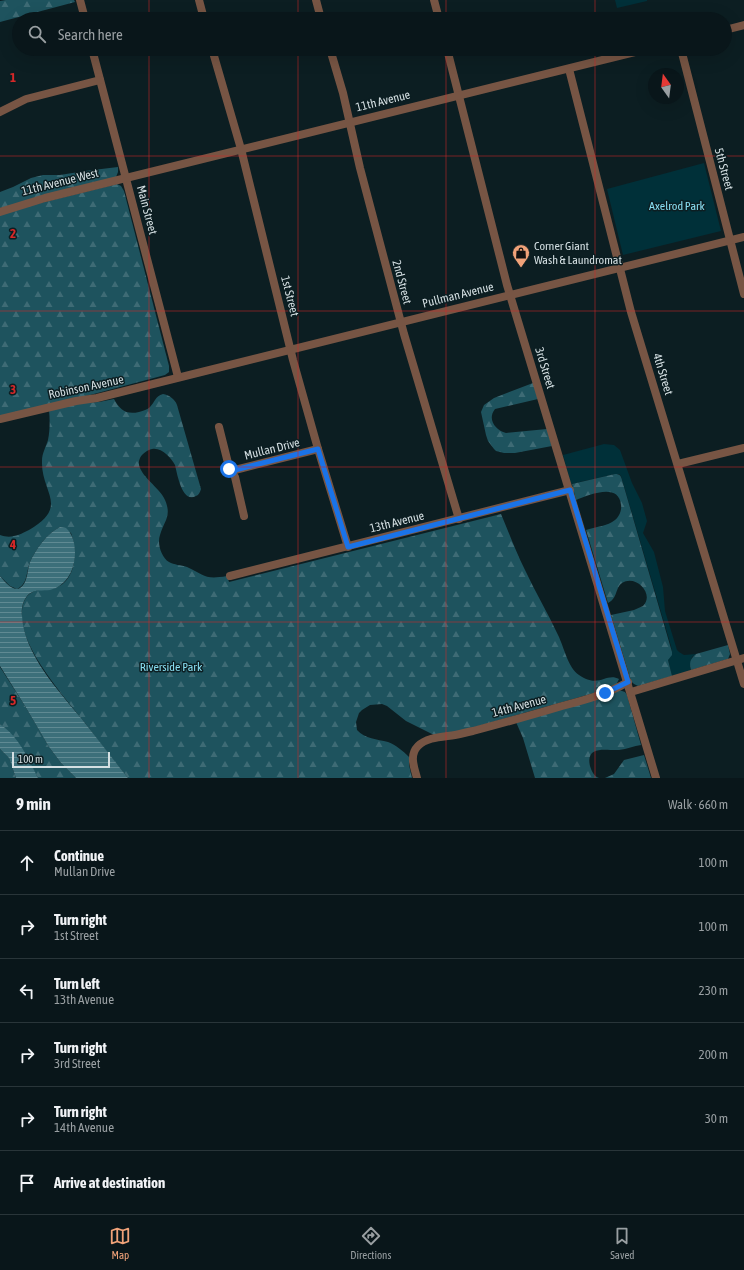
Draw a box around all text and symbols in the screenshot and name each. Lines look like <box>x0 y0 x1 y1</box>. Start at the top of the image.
search box <box>12 12 732 56</box>
icon: search <box>26 23 48 45</box>
text: Search here <box>58 26 123 43</box>
north arrow <box>648 68 684 104</box>
text: 1 <box>10 70 16 85</box>
street label: 11th Avenue <box>354 88 412 114</box>
street label: 5th Street <box>712 146 736 192</box>
street label: 11th Avenue West <box>20 166 100 198</box>
street label: Main Street <box>134 184 160 237</box>
park label: Axelrod Park <box>649 199 706 213</box>
text: 2 <box>10 226 16 241</box>
place label: Corner Giant Wash & Laundromat <box>534 239 622 267</box>
shop icon: Corner Giant Wash & Laundromat <box>511 243 531 268</box>
street label: 2nd Street <box>389 258 415 306</box>
street label: 1st Street <box>278 274 302 318</box>
street label: Pullman Avenue <box>421 279 495 311</box>
street label: 3rd Street <box>532 345 558 391</box>
street label: 4th Street <box>650 351 676 397</box>
street label: Robinson Avenue <box>47 372 125 402</box>
text: 3 <box>10 382 16 397</box>
street label: Mullan Drive <box>243 435 301 463</box>
route start <box>220 460 238 478</box>
street label: 13th Avenue <box>368 509 426 535</box>
text: 4 <box>9 537 16 552</box>
park label: Riverside Park <box>140 660 203 674</box>
route end <box>596 684 614 702</box>
street label: 14th Avenue <box>490 692 548 720</box>
text: 5 <box>10 693 16 708</box>
scale bar <box>12 750 110 769</box>
text: 100 m <box>18 753 43 765</box>
text: 9 min <box>16 794 51 814</box>
text: Walk · 660 m <box>668 797 728 812</box>
text: Continue <box>54 847 104 864</box>
icon: ahead <box>16 852 38 874</box>
text: 100 m <box>699 855 728 870</box>
text: Mullan Drive <box>54 864 115 879</box>
text: Turn right <box>54 911 107 928</box>
icon: right <box>16 916 38 938</box>
text: 100 m <box>699 919 728 934</box>
text: 1st Street <box>54 928 99 943</box>
text: Turn left <box>54 975 100 992</box>
icon: left <box>16 980 38 1002</box>
text: 230 m <box>699 983 728 998</box>
text: 13th Avenue <box>54 992 114 1007</box>
text: Turn right <box>54 1039 107 1056</box>
icon: right <box>16 1044 38 1066</box>
text: 200 m <box>699 1047 728 1062</box>
text: 3rd Street <box>54 1056 100 1071</box>
text: Turn right <box>54 1103 107 1120</box>
icon: right <box>16 1108 38 1130</box>
text: 30 m <box>705 1111 728 1126</box>
text: 14th Avenue <box>54 1120 114 1135</box>
icon: arrive <box>16 1172 38 1194</box>
text: Arrive at destination <box>54 1174 165 1191</box>
tab: Map <box>109 1225 131 1261</box>
tab: Directions <box>350 1225 391 1261</box>
tab: Saved <box>610 1225 635 1261</box>

